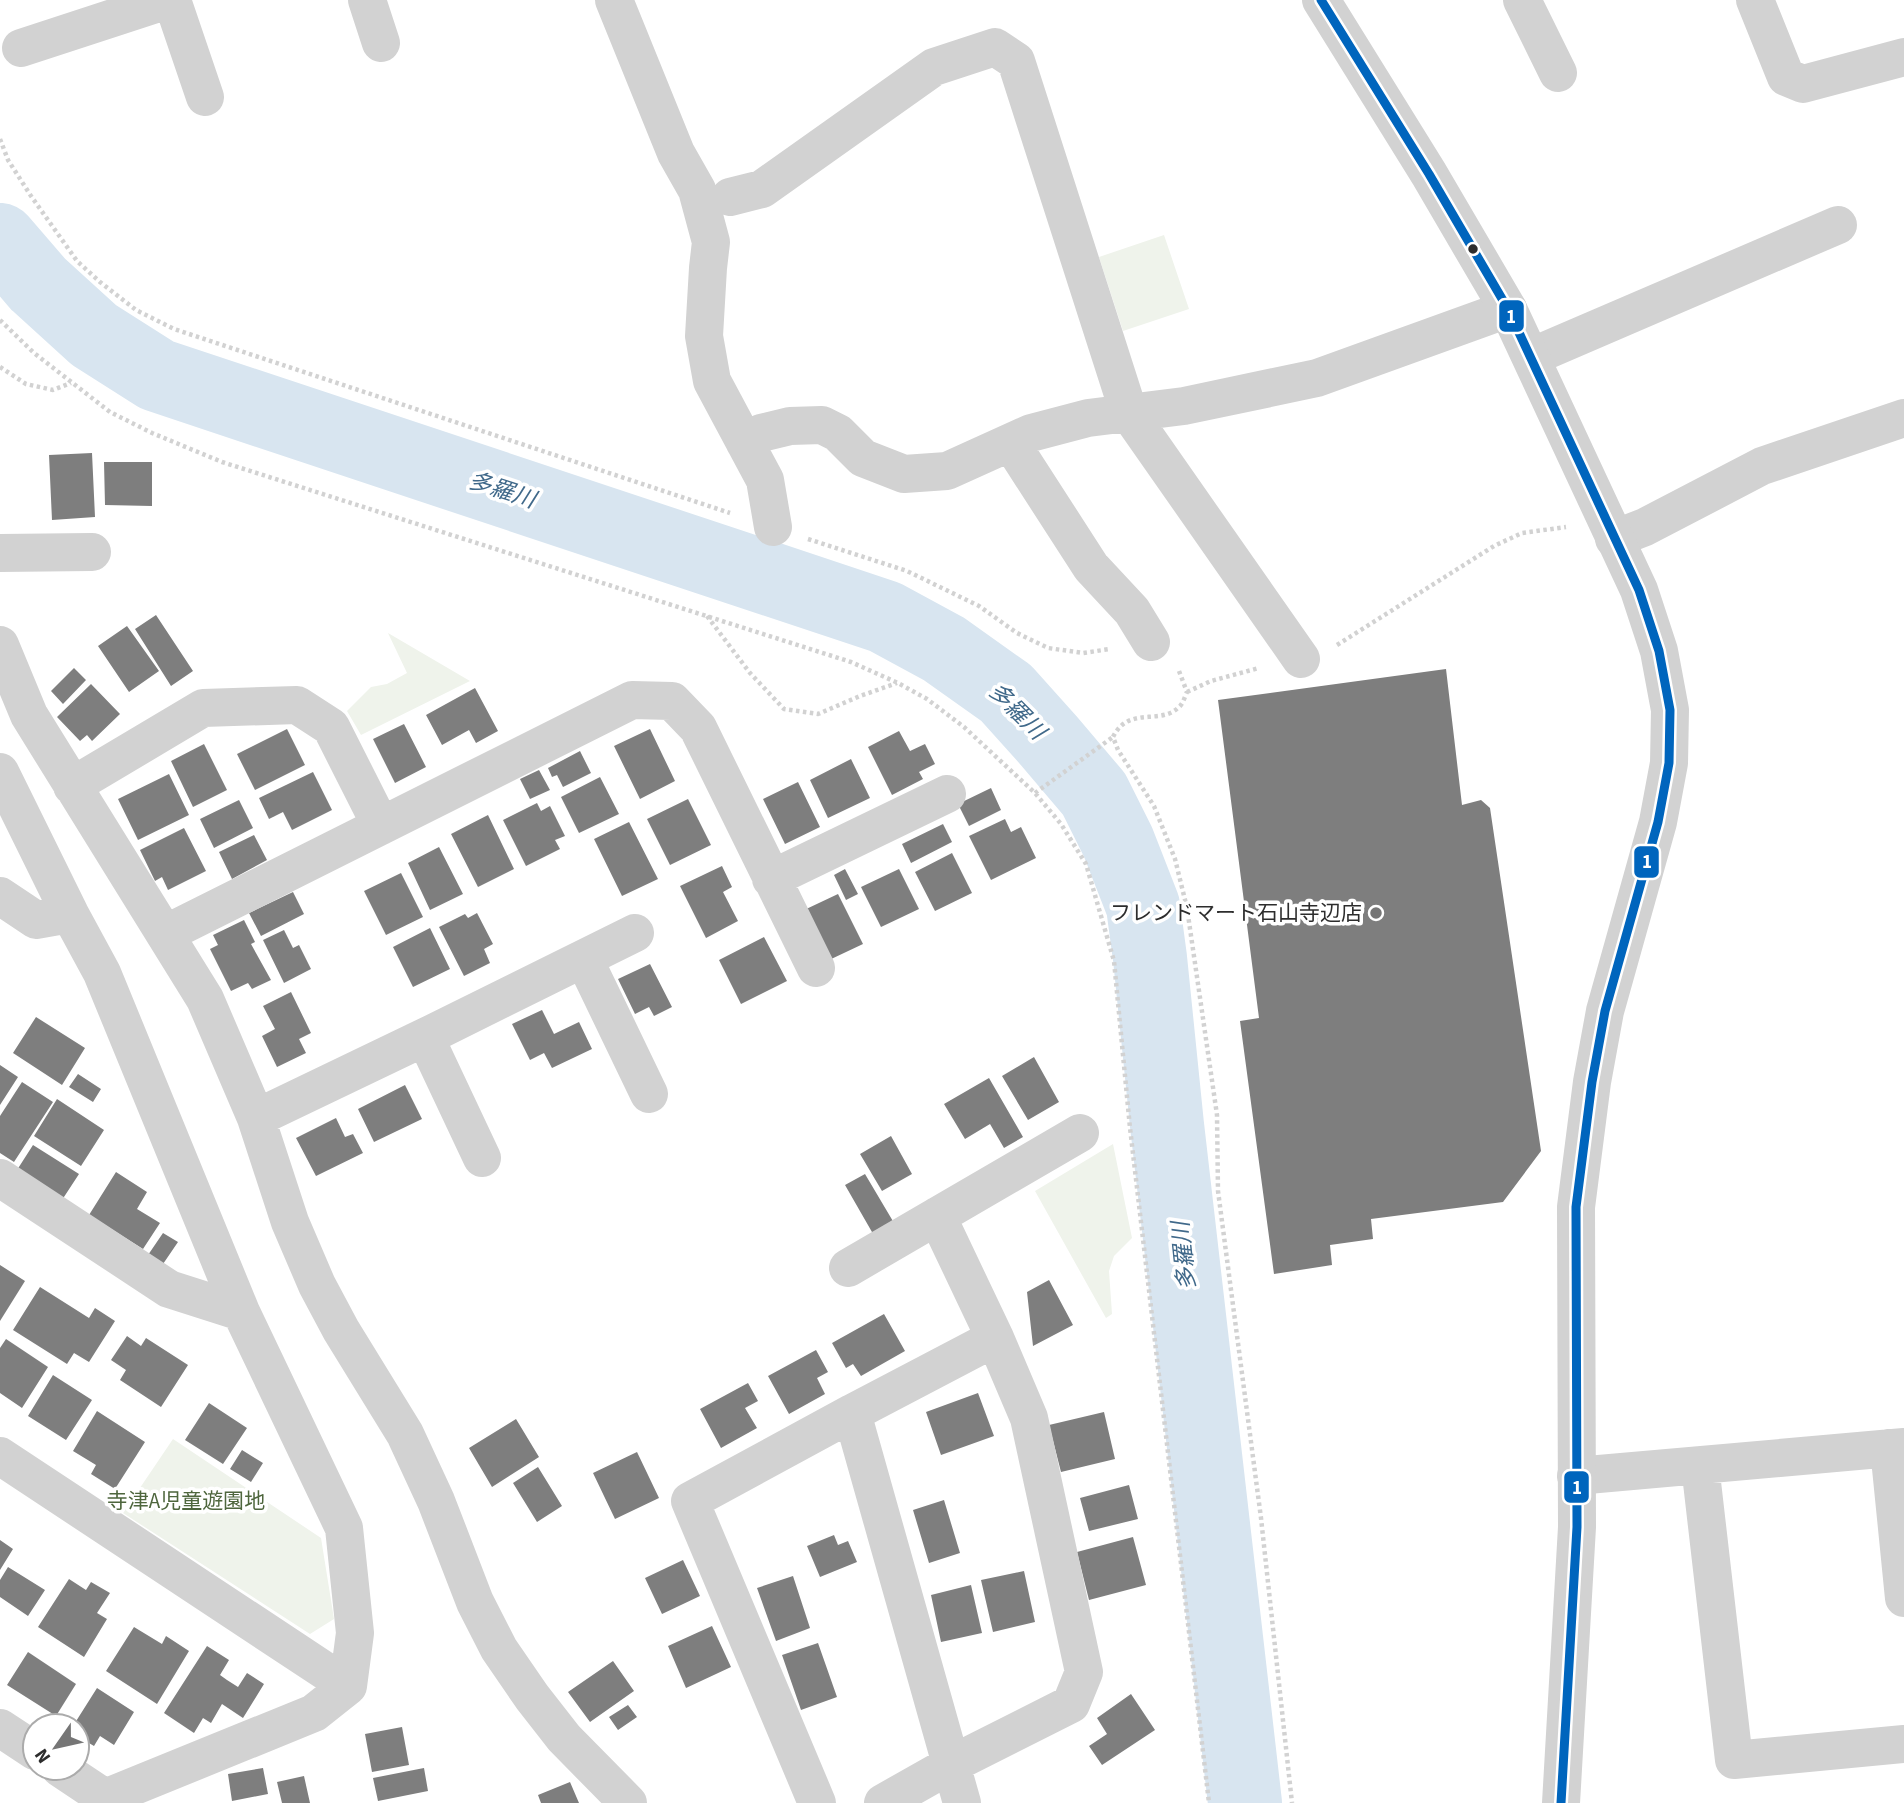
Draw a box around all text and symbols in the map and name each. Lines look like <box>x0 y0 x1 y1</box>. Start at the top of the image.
unlabelled marker <box>1466 242 1480 256</box>
line badge: 1 <box>1498 299 1525 333</box>
text: 1 <box>1506 304 1516 331</box>
water label: 多羅川 <box>464 464 543 517</box>
water label: 多羅川 <box>981 675 1055 749</box>
line badge: 1 <box>1633 845 1660 879</box>
text: 1 <box>1642 849 1652 876</box>
place label: フレンドマート石山寺辺店 <box>1110 898 1362 928</box>
marker: フレンドマート石山寺辺店 <box>1368 905 1384 921</box>
water label: 多羅川 <box>1164 1217 1204 1292</box>
line badge: 1 <box>1563 1470 1590 1504</box>
text: 1 <box>1572 1475 1582 1502</box>
park label: 寺津A児童遊園地 <box>107 1486 265 1516</box>
north arrow <box>21 1712 91 1782</box>
text: N <box>28 1743 58 1768</box>

